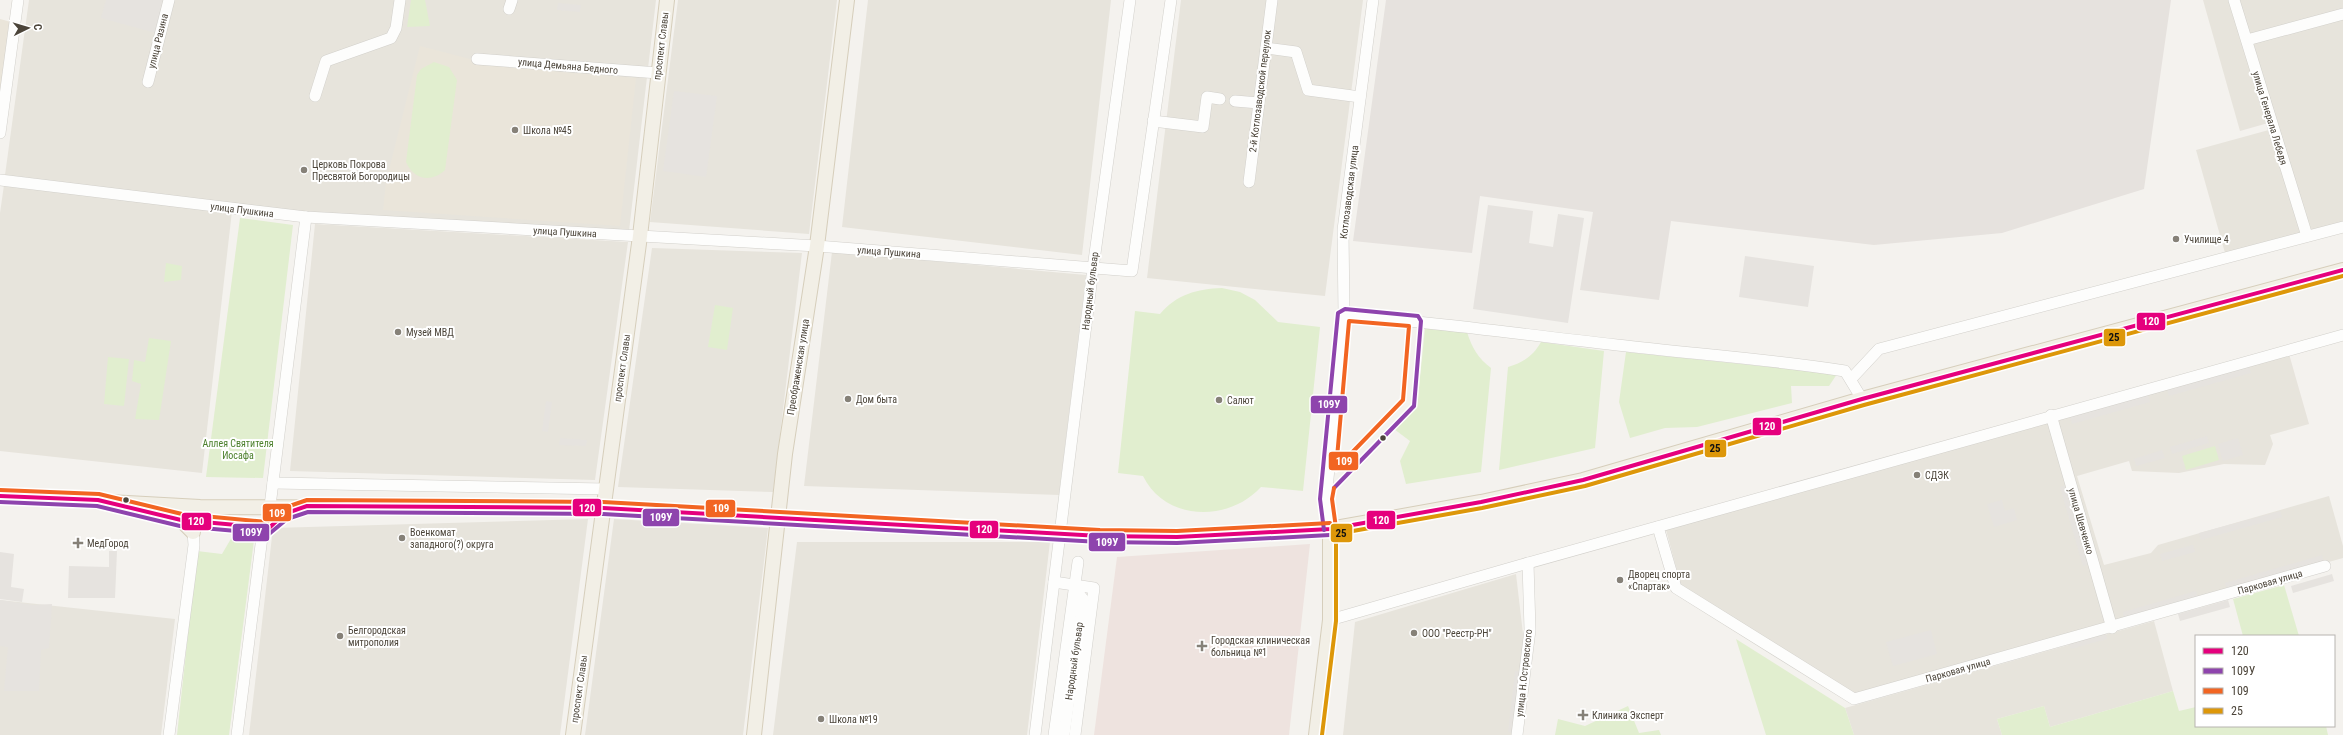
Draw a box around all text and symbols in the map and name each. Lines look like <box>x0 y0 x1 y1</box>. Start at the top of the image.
north arrow <box>8 8 48 48</box>
street label: проспект Славы <box>651 11 671 81</box>
street label: улица Разина <box>146 12 170 70</box>
text: С <box>31 23 44 31</box>
street label: 2-й Котлозаводской переулок <box>1247 29 1273 153</box>
street label: улица Демьяна Бедного <box>518 56 618 76</box>
street label: улица Генерала Лебедя <box>2251 70 2290 166</box>
marker: Школа №45 <box>510 125 520 135</box>
place label: Школа №45 <box>523 125 572 136</box>
street label: Котлозаводская улица <box>1338 144 1360 239</box>
place label: Церковь Покрова Пресвятой Богородицы <box>312 159 410 182</box>
marker: Церковь Покрова Пресвятой Богородицы <box>299 165 309 175</box>
street label: улица Пушкина <box>210 201 274 219</box>
street label: улица Пушкина <box>533 225 597 239</box>
marker: Училище 4 <box>2171 234 2181 244</box>
place label: Училище 4 <box>2184 234 2229 245</box>
street label: улица Пушкина <box>857 244 921 260</box>
street label: Народный бульвар <box>1080 251 1100 331</box>
line badge: 120 <box>2136 312 2166 331</box>
text: 120 <box>2143 315 2160 328</box>
street label: Преображенская улица <box>785 318 811 416</box>
marker: Музей МВД <box>393 327 403 337</box>
place label: Музей МВД <box>406 327 454 338</box>
line badge: 25 <box>2103 328 2126 347</box>
text: 25 <box>2108 331 2120 344</box>
street label: проспект Славы <box>612 333 632 403</box>
marker: Дом быта <box>843 394 853 404</box>
place label: Дом быта <box>856 394 897 405</box>
marker: Салют <box>1214 395 1224 405</box>
place label: Салют <box>1227 395 1254 406</box>
line badge: 109У <box>1310 395 1348 414</box>
text: 109У <box>1318 398 1340 411</box>
line badge: 120 <box>1752 417 1782 436</box>
text: 120 <box>1759 420 1776 433</box>
unlabelled marker <box>1378 433 1388 443</box>
park label: Аллея Святителя Иосафа <box>202 438 274 461</box>
line badge: 25 <box>1704 439 1727 458</box>
text: 25 <box>1709 442 1721 455</box>
line badge: 109 <box>1328 451 1359 471</box>
text: 109 <box>1336 455 1352 468</box>
marker: СДЭК <box>1912 470 1922 480</box>
place label: СДЭК <box>1925 470 1949 481</box>
street label: улица Шевченко <box>2066 486 2096 556</box>
unlabelled marker <box>121 495 131 505</box>
line badge: 120 <box>572 498 602 517</box>
line badge: 109 <box>705 499 736 518</box>
text: 120 <box>579 502 596 515</box>
text: 109 <box>713 502 729 515</box>
line badge: 109 <box>262 503 292 522</box>
text: 109 <box>269 507 285 520</box>
line badge: 109У <box>642 508 680 527</box>
line badge: 120 <box>1366 510 1396 530</box>
text: 109У <box>650 511 672 524</box>
line badge: 120 <box>181 512 212 531</box>
text: 120 <box>1373 514 1390 527</box>
text: 120 <box>188 515 205 528</box>
line badge: 120 <box>969 520 999 539</box>
line badge: 109У <box>232 523 270 542</box>
text: 120 <box>976 523 993 536</box>
line badge: 25 <box>1330 523 1353 543</box>
text: 109У <box>240 526 262 539</box>
place label: Военкомат западного(?) округа <box>410 527 494 551</box>
text: 25 <box>1335 527 1347 540</box>
line badge: 109У <box>1088 532 1126 552</box>
marker: Военкомат западного(?) округа <box>397 533 407 543</box>
text: 109У <box>1096 536 1118 549</box>
marker: МедГород <box>72 537 84 549</box>
place label: МедГород <box>87 538 129 549</box>
street label: Парковая улица <box>2236 567 2304 596</box>
place label: Дворец спорта «Спартак» <box>1628 569 1690 592</box>
marker: Дворец спорта «Спартак» <box>1615 575 1625 585</box>
street label: Народный бульвар <box>1063 621 1085 701</box>
place label: Белгородская митрополия <box>348 625 406 648</box>
marker: ООО "Реестр-РН" <box>1409 628 1419 638</box>
place label: ООО "Реестр-РН" <box>1422 628 1492 639</box>
street label: улица Н.Островского <box>1514 629 1534 717</box>
marker: Белгородская митрополия <box>335 631 345 641</box>
place label: Городская клиническая больница №1 <box>1211 635 1310 658</box>
legend <box>2195 635 2335 727</box>
marker: Городская клиническая больница №1 <box>1196 640 1208 652</box>
text: 120 <box>2231 644 2249 658</box>
street label: проспект Славы <box>569 654 589 724</box>
street label: Парковая улица <box>1924 655 1992 684</box>
text: 109У <box>2231 664 2256 678</box>
text: 109 <box>2231 684 2249 698</box>
text: 25 <box>2231 704 2243 718</box>
marker: Клиника Эксперт <box>1577 709 1589 721</box>
place label: Клиника Эксперт <box>1592 710 1664 721</box>
marker: Школа №19 <box>816 714 826 724</box>
place label: Школа №19 <box>829 714 878 725</box>

